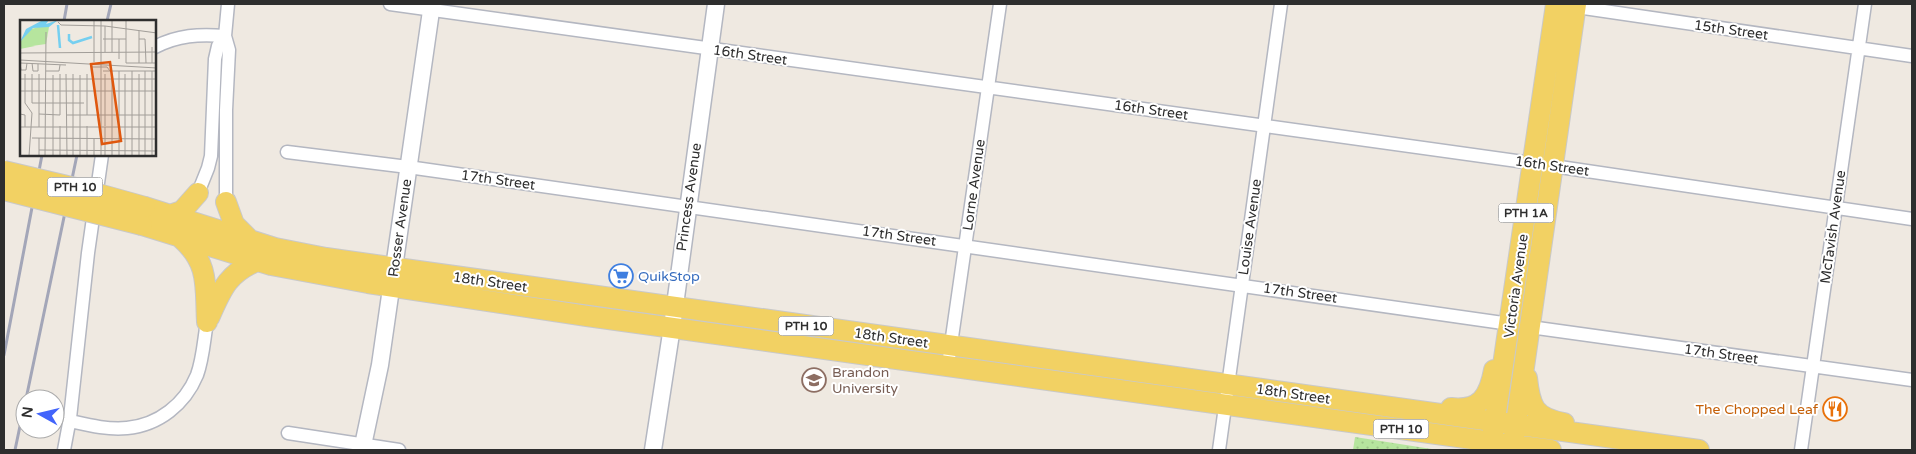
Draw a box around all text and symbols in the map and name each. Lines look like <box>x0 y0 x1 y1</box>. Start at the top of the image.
street label: 15th Street <box>1693 16 1770 44</box>
inset map <box>20 20 156 156</box>
street label: 16th Street <box>712 41 789 69</box>
street label: 16th Street <box>1113 96 1190 124</box>
street label: Lorne Avenue <box>959 138 989 232</box>
street label: Princess Avenue <box>673 142 705 252</box>
street label: 16th Street <box>1514 152 1591 180</box>
street label: 17th Street <box>460 166 537 194</box>
street label: McTavish Avenue <box>1817 169 1849 285</box>
road number: PTH 10 <box>48 178 102 196</box>
street label: Rosser Avenue <box>385 178 415 278</box>
street label: Louise Avenue <box>1235 178 1265 276</box>
road number: PTH 1A <box>1498 204 1554 222</box>
street label: 17th Street <box>861 222 938 250</box>
street label: Victoria Avenue <box>1500 233 1532 339</box>
supermarket icon: QuikStop <box>608 263 634 289</box>
street label: 18th Street <box>452 268 529 296</box>
place label: QuikStop <box>638 268 700 285</box>
street label: 17th Street <box>1262 279 1339 307</box>
road number: PTH 10 <box>778 316 834 336</box>
street label: 18th Street <box>853 324 930 352</box>
street label: 17th Street <box>1683 340 1760 368</box>
place label: Brandon University <box>832 364 898 397</box>
school or university icon: Brandon University <box>801 367 827 393</box>
street label: 18th Street <box>1255 380 1332 408</box>
north arrow <box>15 389 65 439</box>
restaurant icon: The Chopped Leaf <box>1822 396 1848 422</box>
place label: The Chopped Leaf <box>1696 401 1819 418</box>
text: N <box>18 406 37 419</box>
road number: PTH 10 <box>1374 419 1428 438</box>

